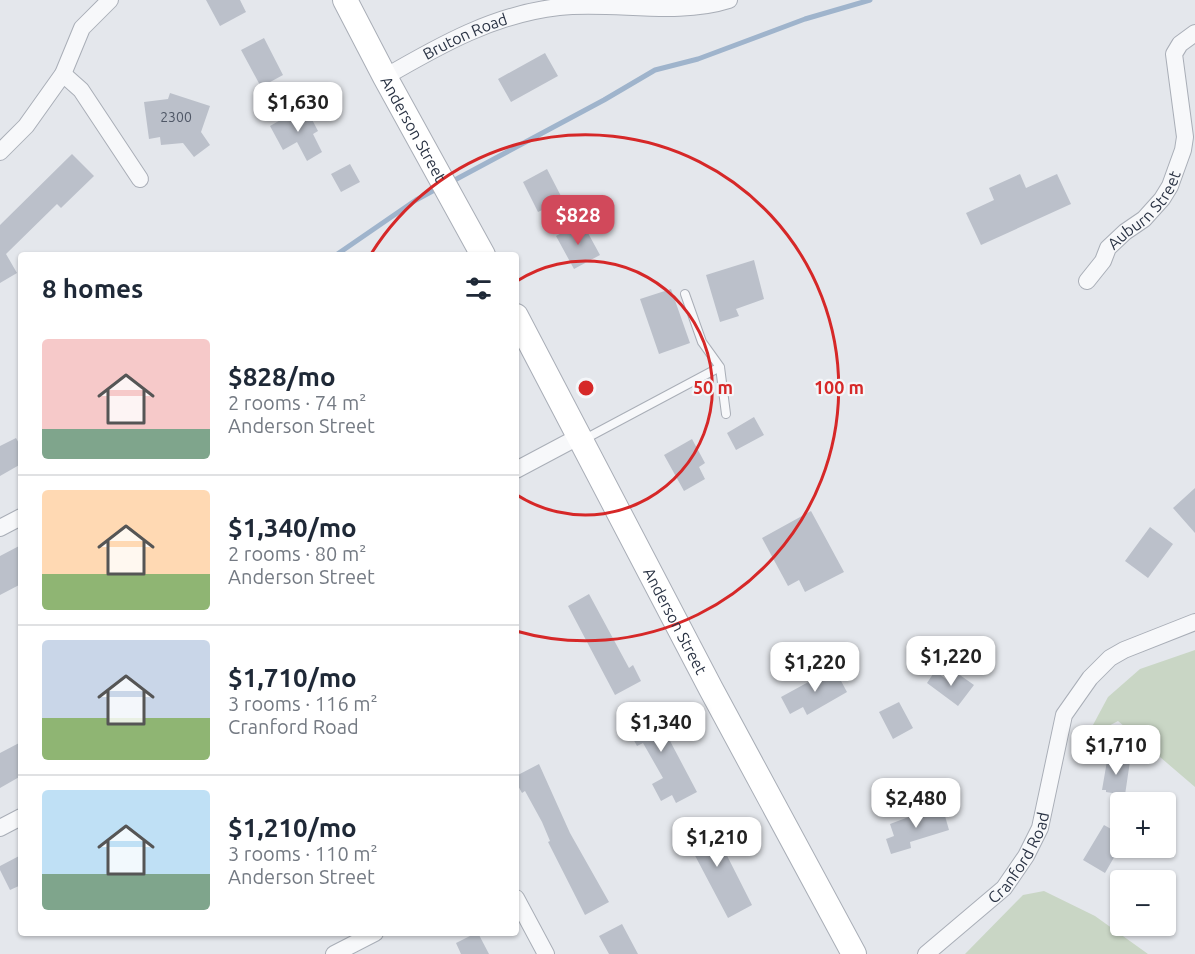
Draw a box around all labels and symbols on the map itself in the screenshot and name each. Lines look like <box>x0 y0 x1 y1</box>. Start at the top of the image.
street label: Bruton Road <box>420 10 509 63</box>
street label: Anderson Street <box>377 73 450 185</box>
pin: $1,630 <box>249 82 347 133</box>
house number: 2300 <box>160 109 192 125</box>
street label: Auburn Street <box>1104 167 1184 253</box>
pin: $828 <box>542 195 614 246</box>
text: 50 m <box>693 377 733 397</box>
text: 100 m <box>814 377 864 397</box>
centre of rings <box>576 378 596 398</box>
street label: Anderson Street <box>640 565 711 678</box>
pin: $1,220 <box>902 636 1000 687</box>
pin: $1,220 <box>766 642 864 693</box>
pin: $1,340 <box>612 702 710 753</box>
pin: $1,710 <box>1067 725 1165 776</box>
pin: $2,480 <box>867 778 965 829</box>
street label: Cranford Road <box>984 810 1052 907</box>
pin: $1,210 <box>668 817 766 868</box>

